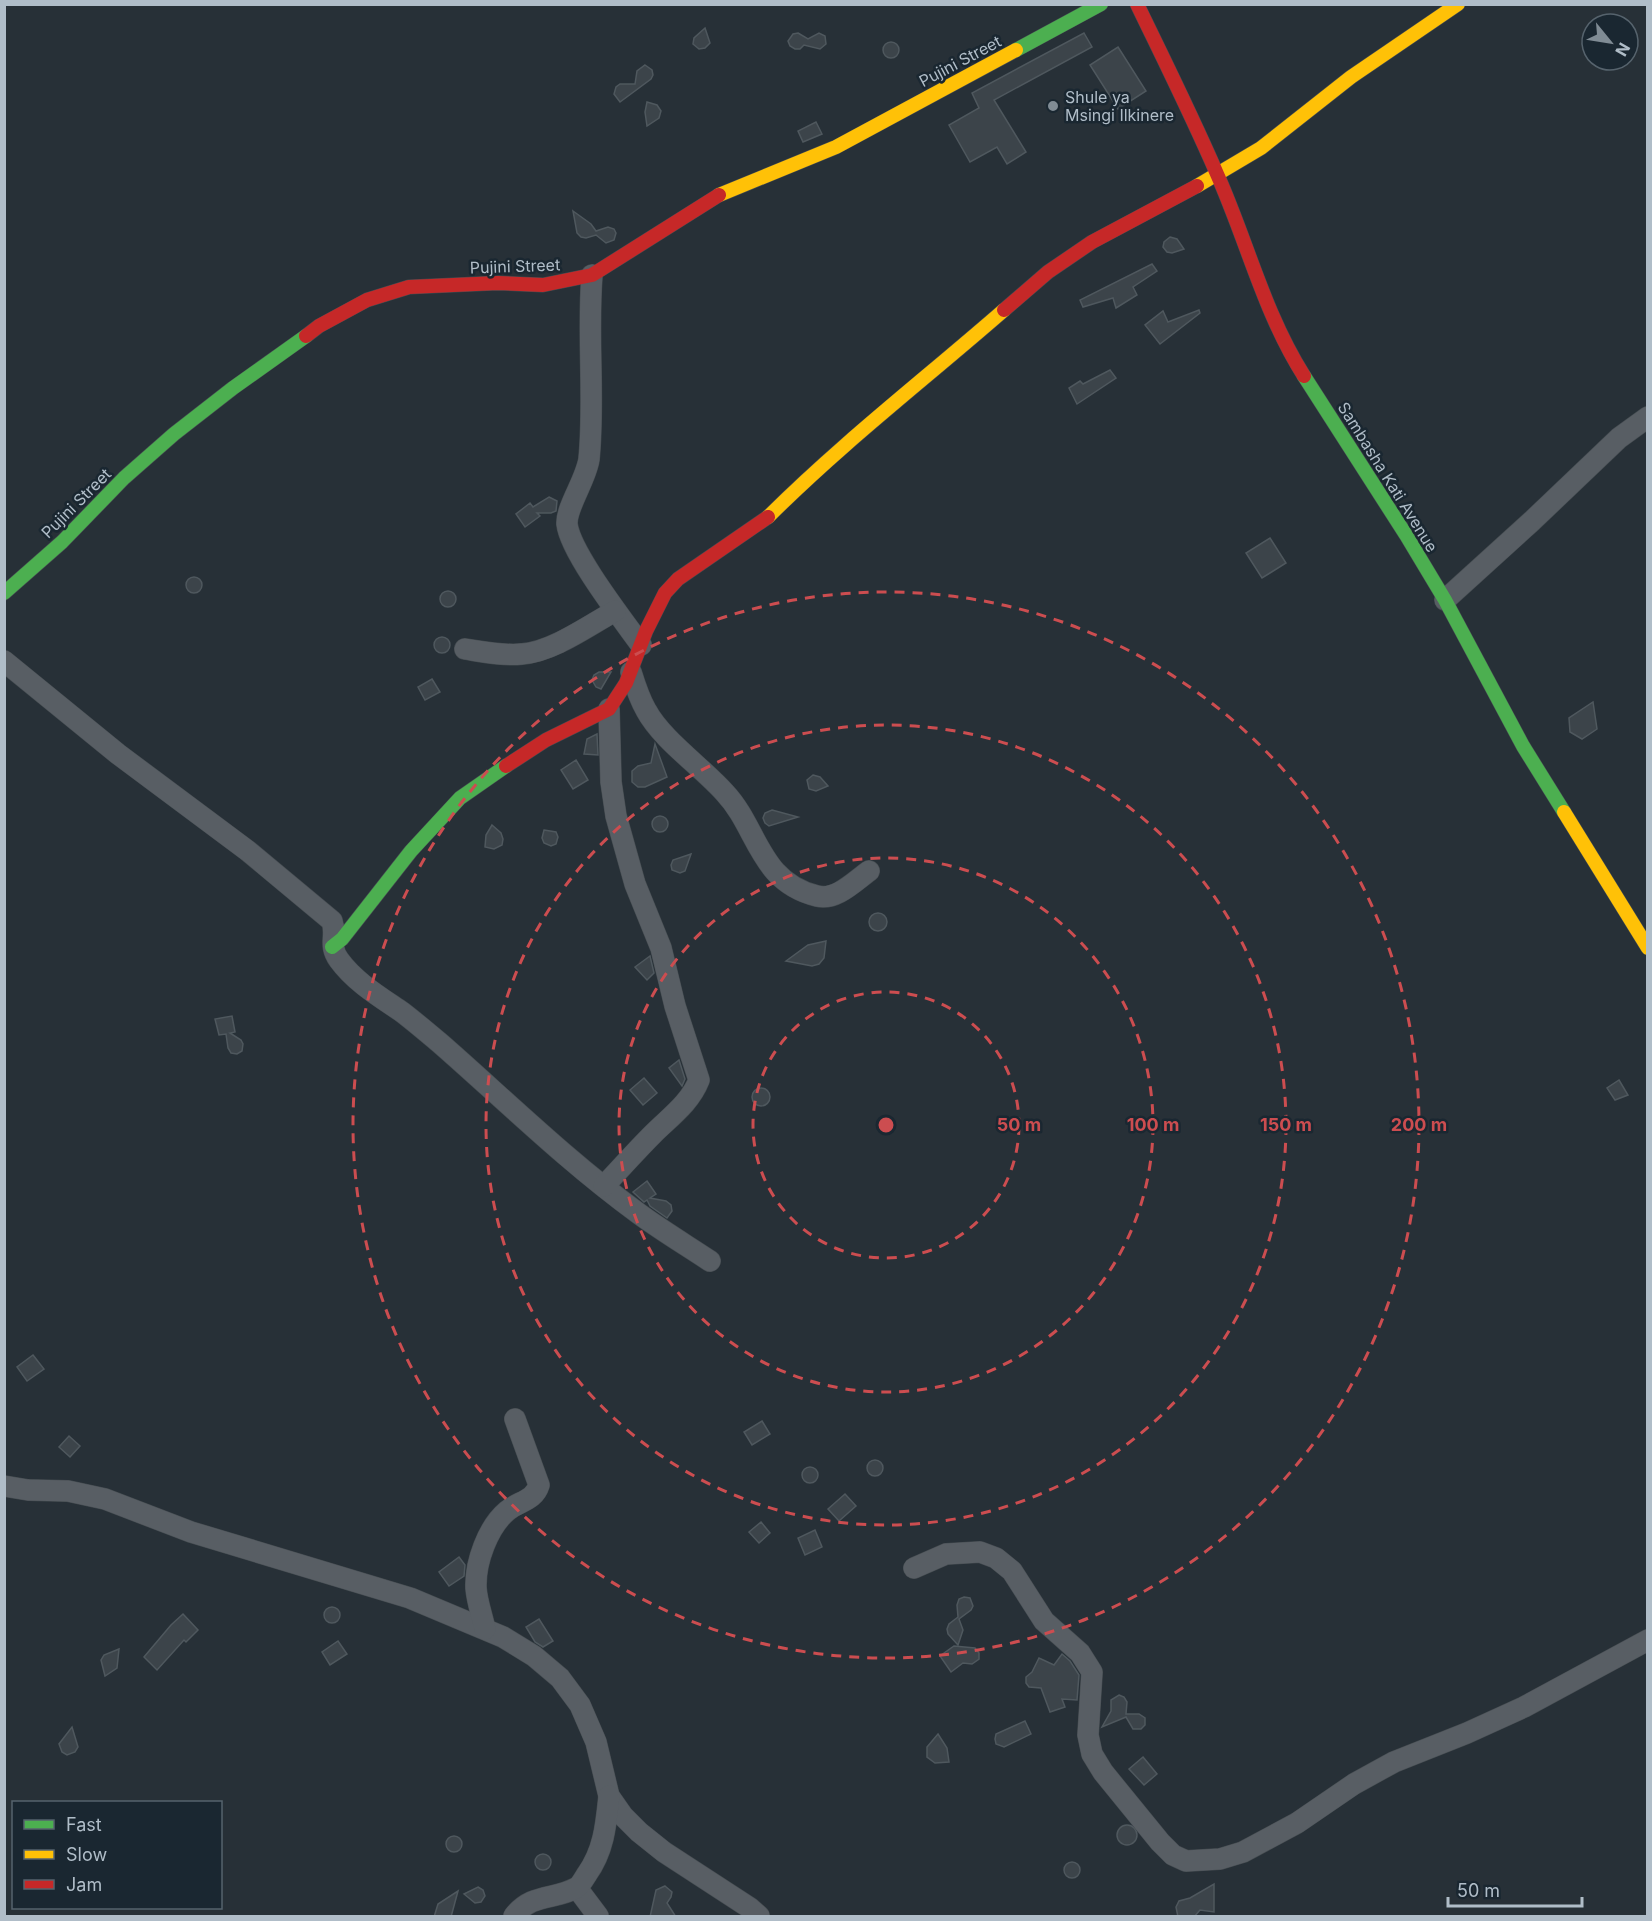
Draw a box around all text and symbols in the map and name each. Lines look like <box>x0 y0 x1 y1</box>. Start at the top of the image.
north arrow <box>1580 12 1640 72</box>
street label: Pujini Street <box>915 31 1005 91</box>
text: N <box>1611 39 1635 60</box>
place label: Shule ya Msingi Ilkinere <box>1065 87 1174 125</box>
marker: Shule ya Msingi Ilkinere <box>1046 99 1060 113</box>
street label: Pujini Street <box>469 254 561 278</box>
street label: Sambasha Kati Avenue <box>1334 398 1442 556</box>
street label: Pujini Street <box>37 464 115 542</box>
text: 50 m <box>997 1114 1041 1135</box>
text: 100 m <box>1127 1114 1179 1135</box>
text: 150 m <box>1260 1114 1312 1135</box>
text: 200 m <box>1391 1114 1447 1135</box>
centre of rings <box>876 1115 896 1135</box>
legend <box>12 1801 222 1909</box>
text: Fast <box>66 1814 102 1835</box>
text: Slow <box>66 1844 107 1865</box>
scale bar <box>1448 1870 1582 1908</box>
text: Jam <box>66 1874 102 1895</box>
text: 50 m <box>1457 1880 1500 1901</box>

